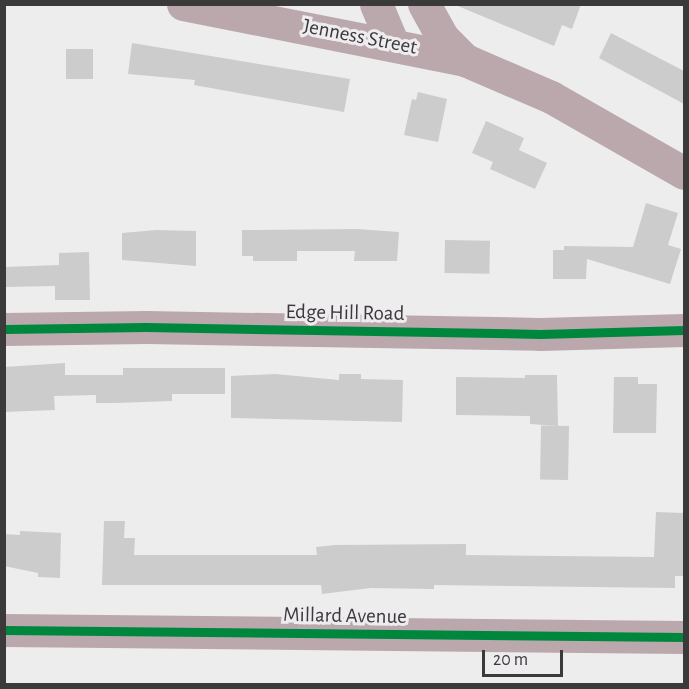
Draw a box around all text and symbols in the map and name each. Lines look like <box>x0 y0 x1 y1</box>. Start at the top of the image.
street label: Jenness Street <box>301 14 419 60</box>
street label: Edge Hill Road <box>285 299 405 327</box>
street label: Millard Avenue <box>283 602 407 630</box>
scale bar <box>485 638 566 676</box>
text: 20 m <box>493 651 528 669</box>

